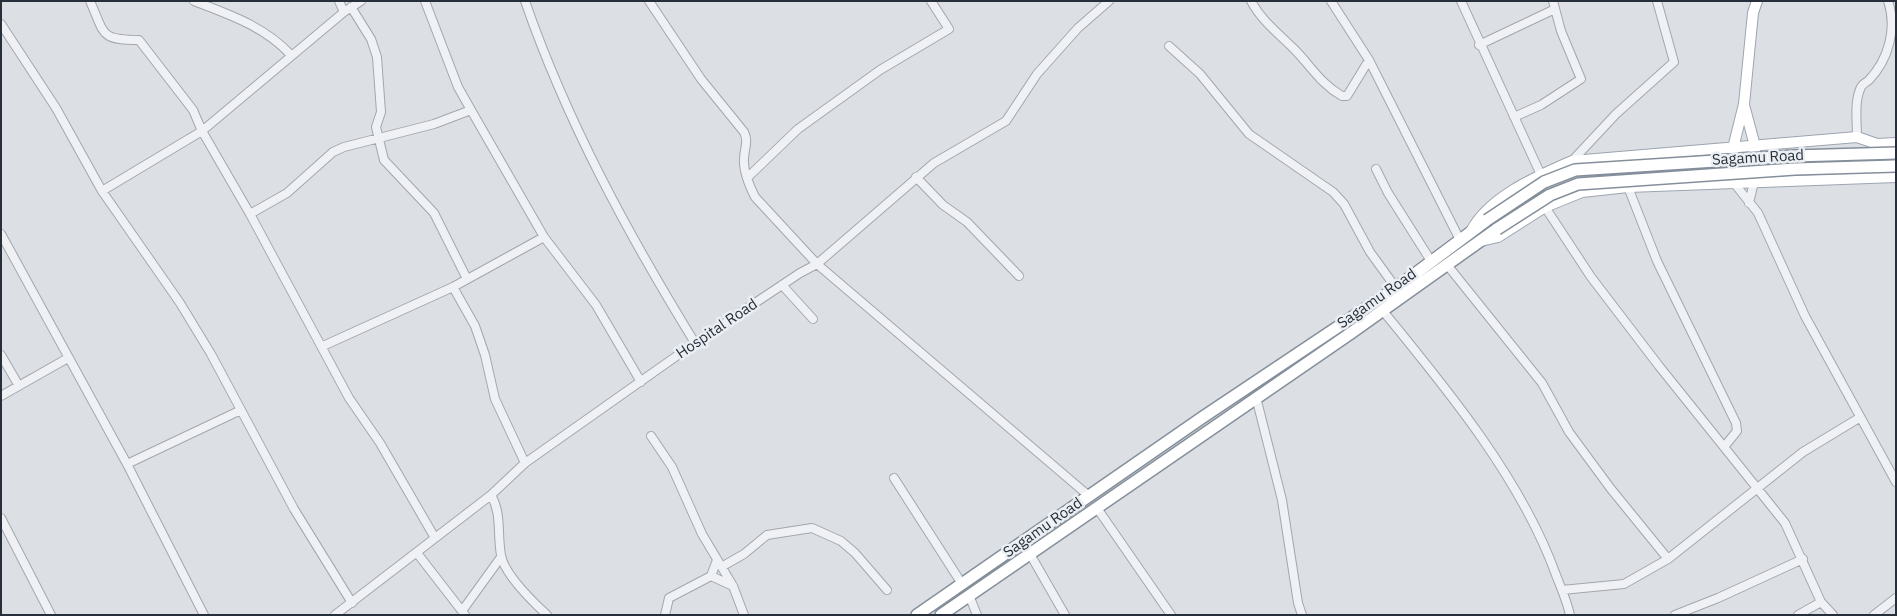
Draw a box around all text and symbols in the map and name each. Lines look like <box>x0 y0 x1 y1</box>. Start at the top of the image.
street label: Sagamu Road <box>1711 147 1805 169</box>
street label: Sagamu Road <box>1334 265 1420 333</box>
street label: Hospital Road <box>673 295 761 363</box>
street label: Sagamu Road <box>1000 494 1086 562</box>

